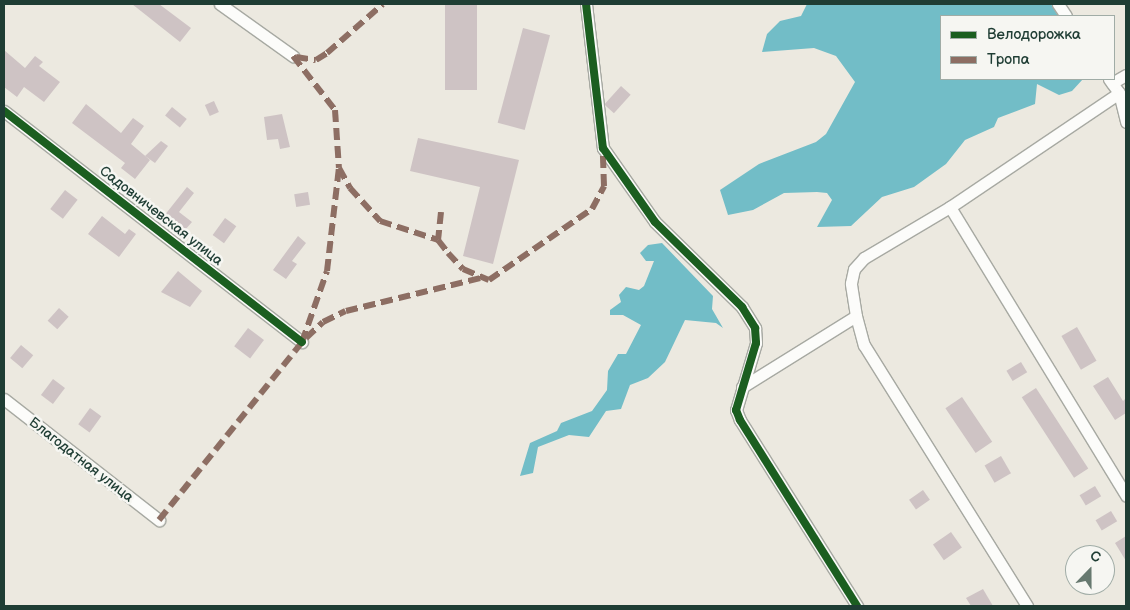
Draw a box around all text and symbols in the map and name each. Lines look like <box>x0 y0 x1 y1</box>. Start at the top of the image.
legend <box>940 15 1115 80</box>
text: Велодорожка <box>987 25 1081 44</box>
text: Тропа <box>987 50 1030 69</box>
street label: Садовничевская улица <box>96 163 226 269</box>
street label: Благодатная улица <box>25 414 137 506</box>
north arrow <box>1065 545 1115 595</box>
text: С <box>1088 547 1103 566</box>

